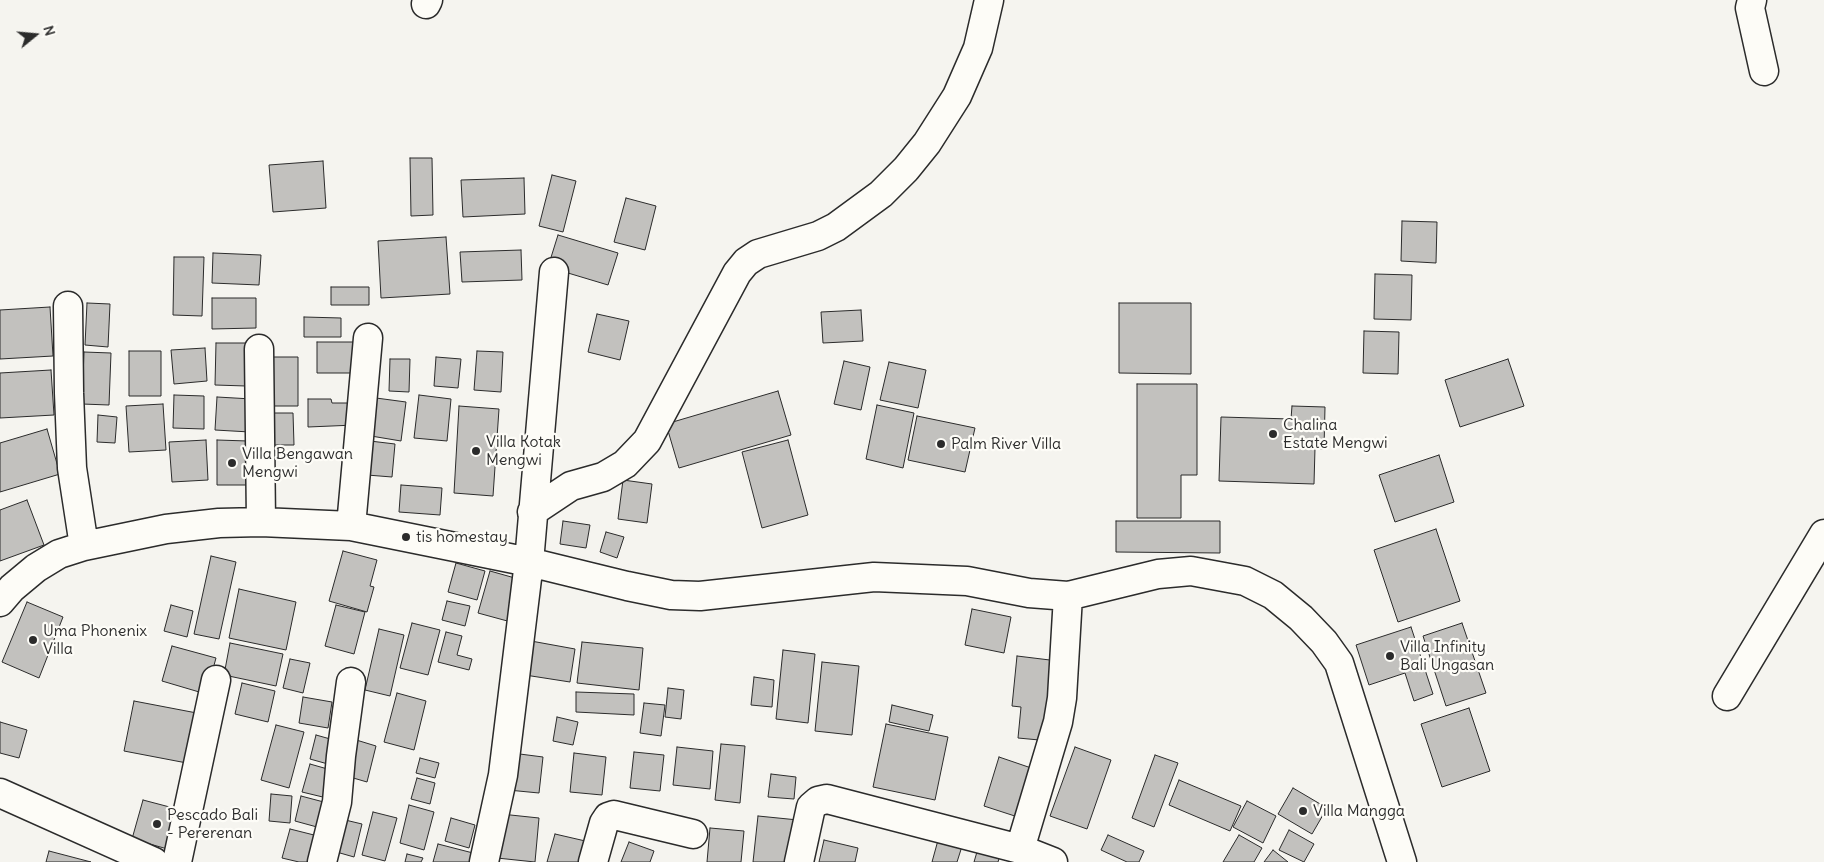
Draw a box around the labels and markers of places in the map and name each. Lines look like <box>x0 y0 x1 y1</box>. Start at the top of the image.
place label: Chalina Estate Mengwi <box>1283 415 1388 453</box>
marker: Chalina Estate Mengwi <box>1267 428 1279 440</box>
place label: Villa Kotak Mengwi <box>486 432 561 470</box>
place label: Palm River Villa <box>951 434 1061 454</box>
marker: Palm River Villa <box>935 438 947 450</box>
place label: Villa Bengawan Mengwi <box>242 444 353 482</box>
marker: Villa Kotak Mengwi <box>470 445 482 457</box>
marker: Villa Bengawan Mengwi <box>226 457 238 469</box>
place label: tis homestay <box>416 527 508 547</box>
marker: tis homestay <box>400 531 412 543</box>
place label: Uma Phonenix Villa <box>43 621 147 659</box>
marker: Uma Phonenix Villa <box>27 634 39 646</box>
place label: Villa Infinity Bali Ungasan <box>1400 637 1494 675</box>
marker: Villa Infinity Bali Ungasan <box>1384 650 1396 662</box>
place label: Villa Mangga <box>1313 801 1405 821</box>
place label: Pescado Bali - Pererenan <box>167 805 258 843</box>
marker: Villa Mangga <box>1297 805 1309 817</box>
marker: Pescado Bali - Pererenan <box>151 818 163 830</box>

